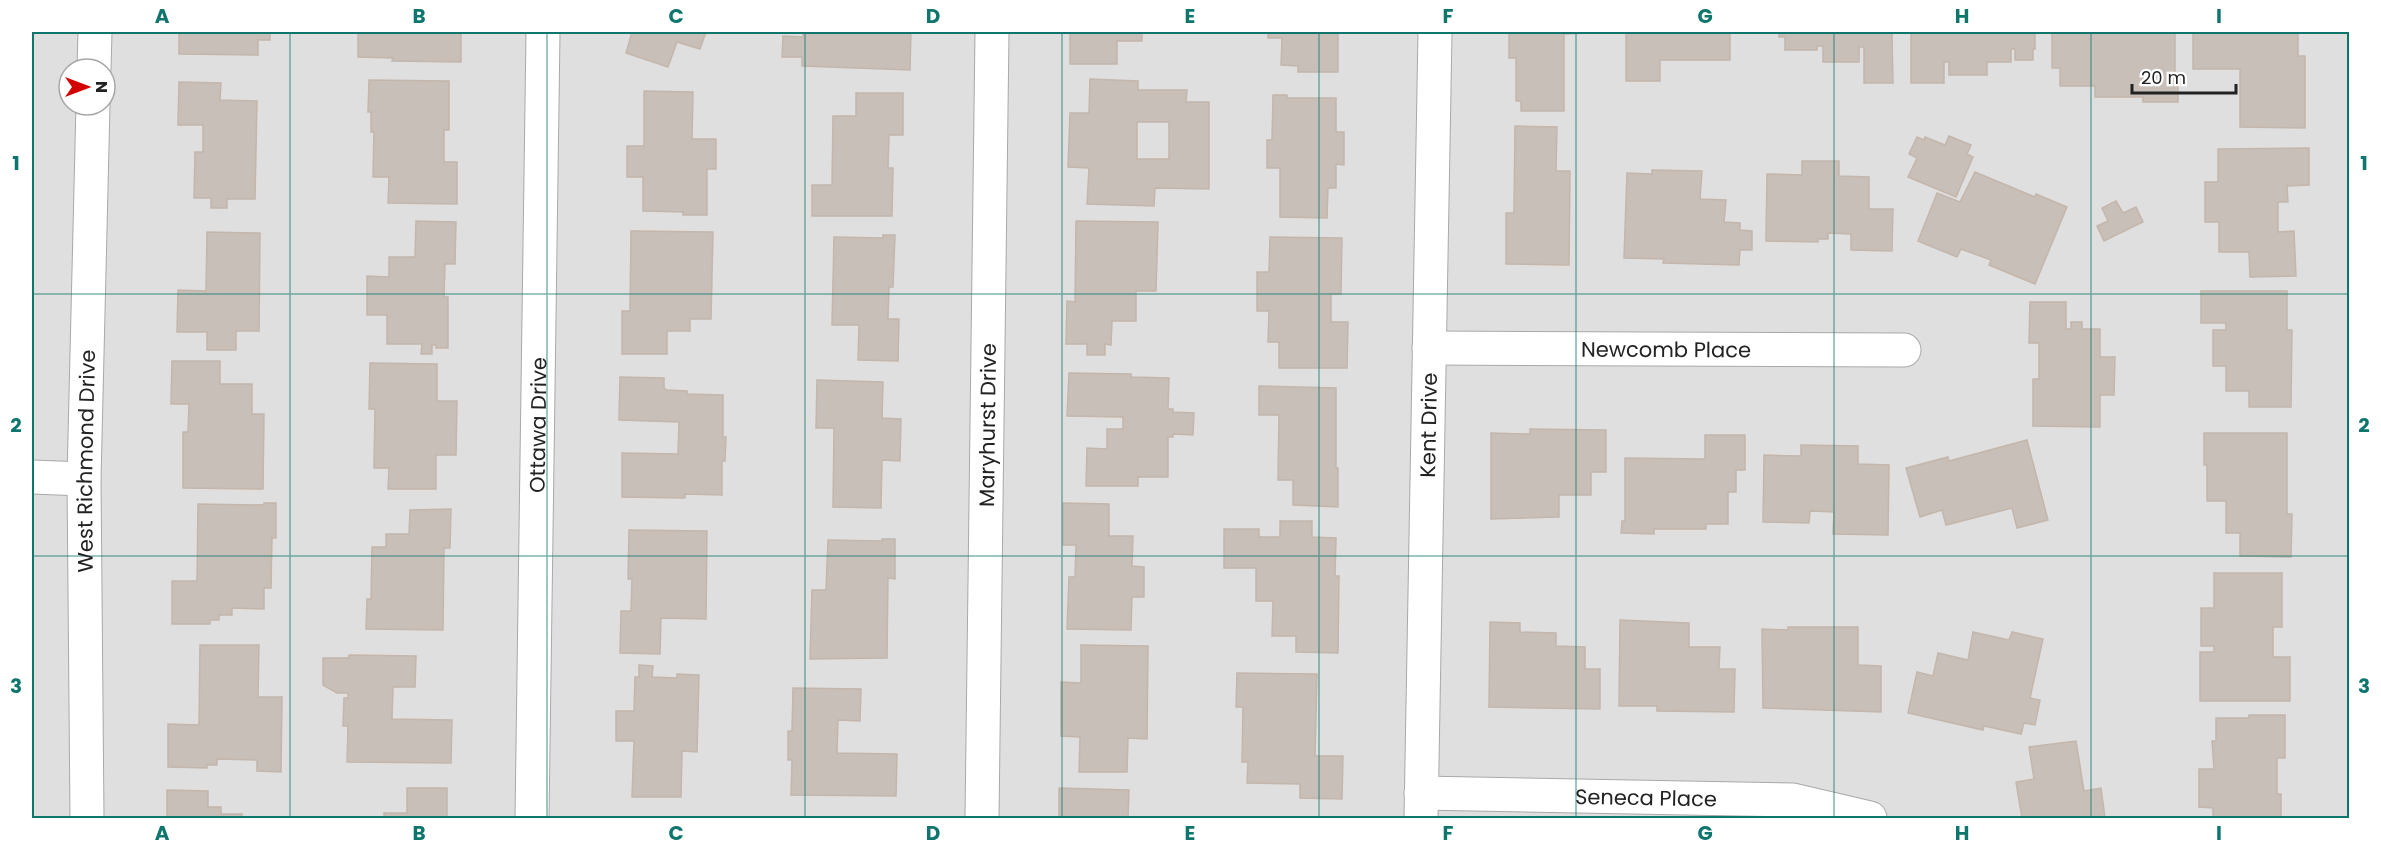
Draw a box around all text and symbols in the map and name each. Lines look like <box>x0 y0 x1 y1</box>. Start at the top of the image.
text: A <box>155 2 170 30</box>
text: B <box>412 2 426 30</box>
text: C <box>668 2 684 30</box>
text: D <box>926 2 940 30</box>
text: E <box>1185 2 1195 30</box>
text: F <box>1443 2 1454 30</box>
text: G <box>1697 2 1713 30</box>
text: H <box>1955 2 1969 30</box>
text: I <box>2216 2 2222 30</box>
north arrow <box>57 57 117 117</box>
scale bar <box>2132 57 2236 95</box>
text: 20 m <box>2141 65 2186 90</box>
text: N <box>90 81 113 93</box>
text: 1 <box>12 149 20 177</box>
text: 1 <box>2360 149 2368 177</box>
street label: Newcomb Place <box>1581 334 1751 364</box>
street label: Maryhurst Drive <box>971 343 1003 507</box>
street label: West Richmond Drive <box>69 349 102 573</box>
street label: Ottawa Drive <box>522 357 553 493</box>
street label: Kent Drive <box>1413 372 1443 478</box>
text: 2 <box>10 411 22 439</box>
text: 2 <box>2358 411 2370 439</box>
text: 3 <box>10 672 22 700</box>
text: 3 <box>2358 672 2370 700</box>
street label: Seneca Place <box>1575 781 1717 813</box>
text: A <box>155 819 170 847</box>
text: B <box>412 819 426 847</box>
text: C <box>668 819 684 847</box>
text: D <box>926 819 940 847</box>
text: E <box>1185 819 1195 847</box>
text: F <box>1443 819 1454 847</box>
text: G <box>1697 819 1713 847</box>
text: H <box>1955 819 1969 847</box>
text: I <box>2216 819 2222 847</box>

